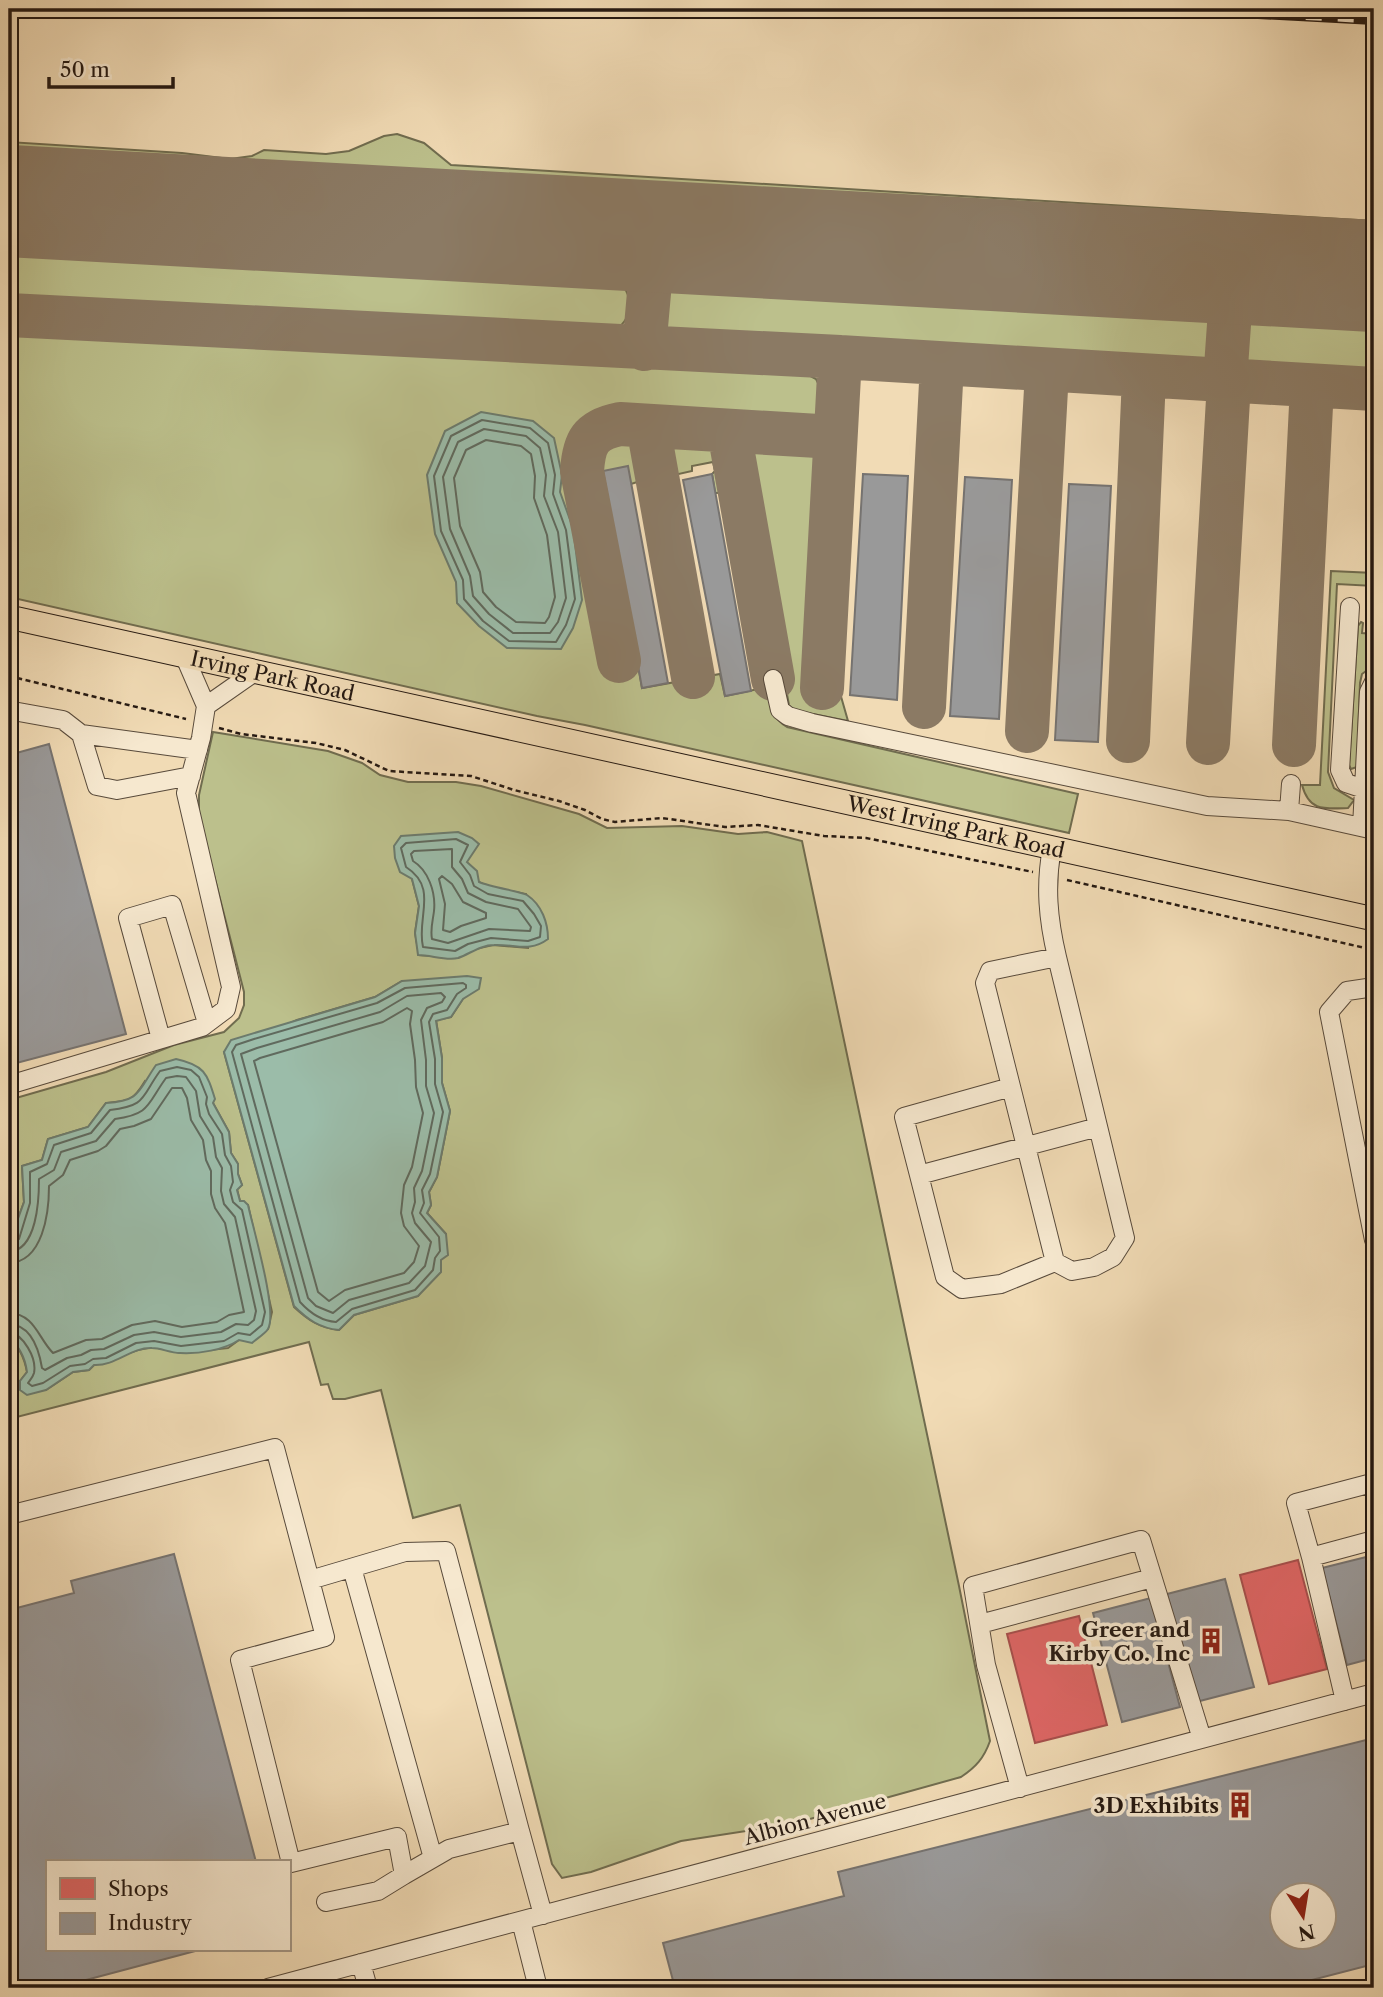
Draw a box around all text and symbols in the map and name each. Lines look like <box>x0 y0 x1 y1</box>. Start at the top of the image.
scale bar <box>49 46 173 90</box>
text: 50 m <box>60 57 110 82</box>
street label: Irving Park Road <box>188 645 357 706</box>
street label: West Irving Park Road <box>844 790 1067 863</box>
place label: Greer and Kirby Co. Inc <box>1049 1617 1190 1666</box>
building icon: Greer and Kirby Co. Inc <box>1196 1626 1226 1656</box>
street label: Albion Avenue <box>740 1788 889 1850</box>
building icon: 3D Exhibits <box>1225 1790 1255 1820</box>
place label: 3D Exhibits <box>1094 1793 1219 1818</box>
legend <box>46 1860 290 1952</box>
text: Shops <box>108 1876 169 1901</box>
north arrow <box>1268 1882 1338 1952</box>
text: Industry <box>108 1910 192 1935</box>
text: N <box>1296 1919 1317 1945</box>

